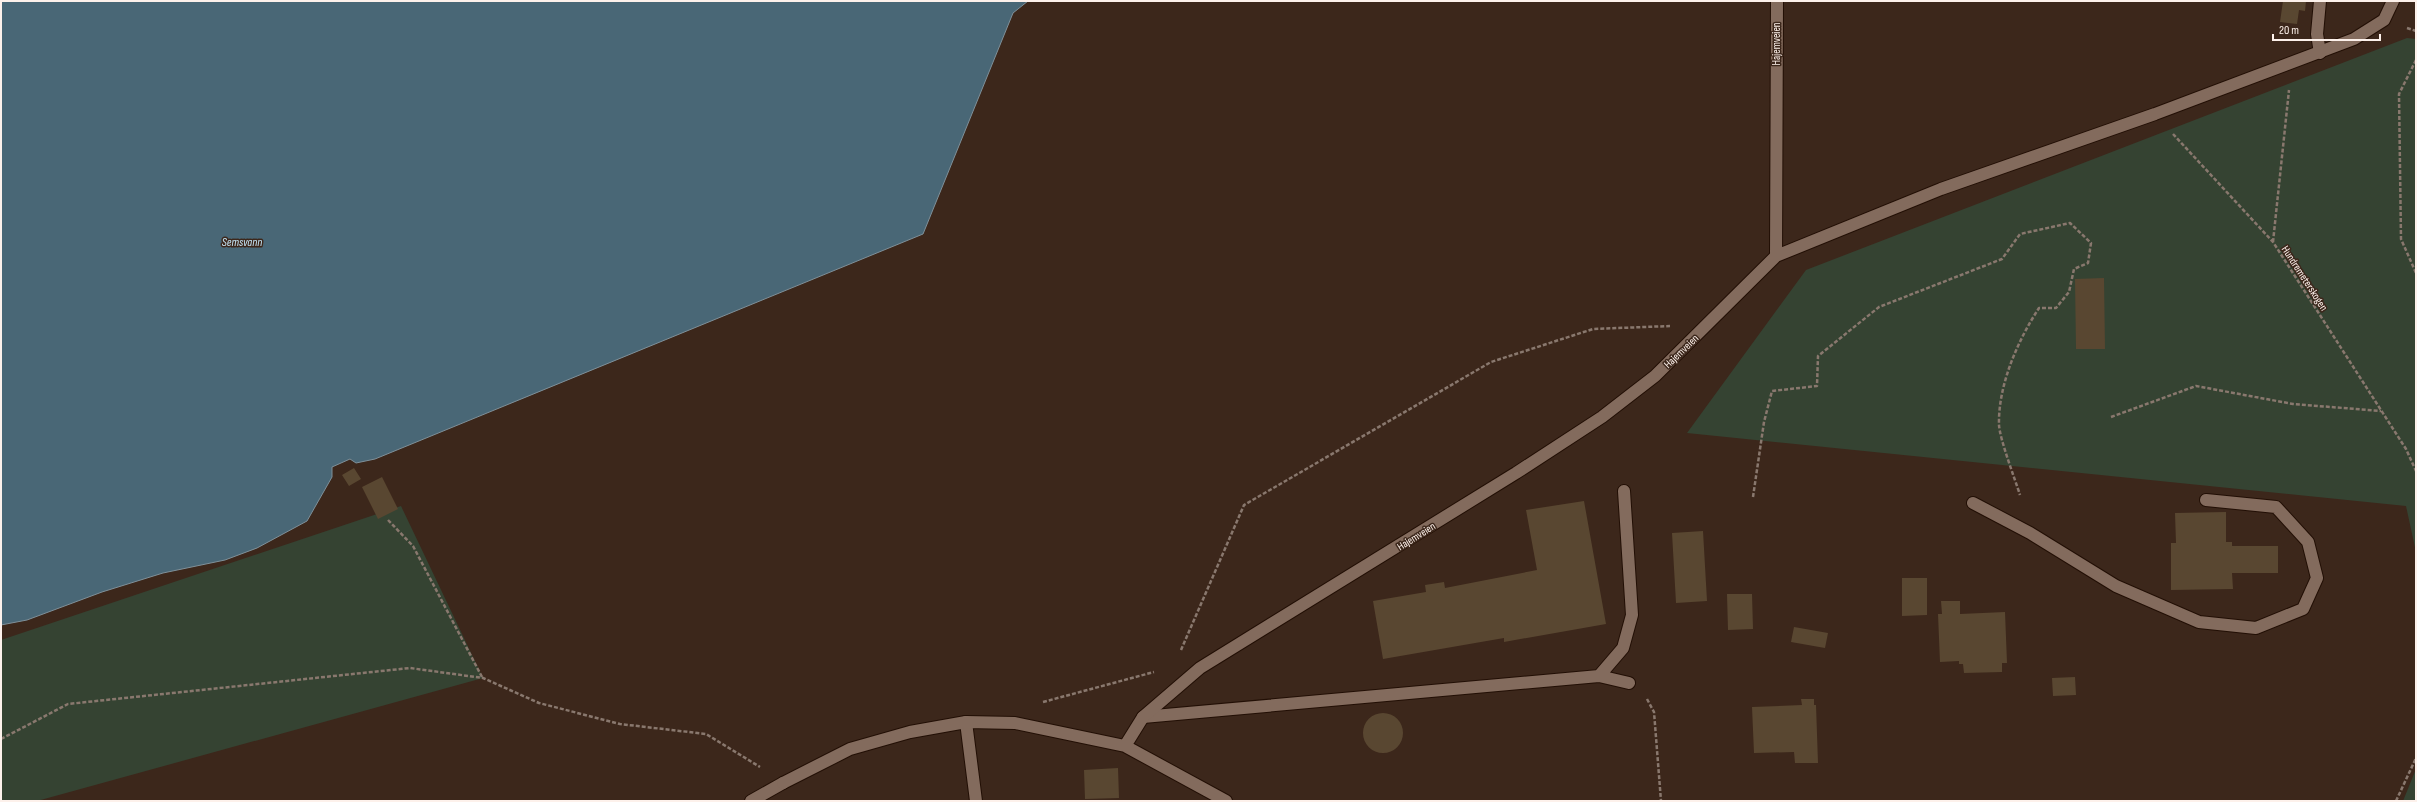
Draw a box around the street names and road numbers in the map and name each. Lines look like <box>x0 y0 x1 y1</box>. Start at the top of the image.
street label: Hajemveien <box>1770 22 1783 66</box>
street label: Hundremeterskogen <box>2279 243 2331 314</box>
street label: Hajemveien <box>1661 332 1702 371</box>
street label: Hajemveien <box>1395 519 1438 553</box>

